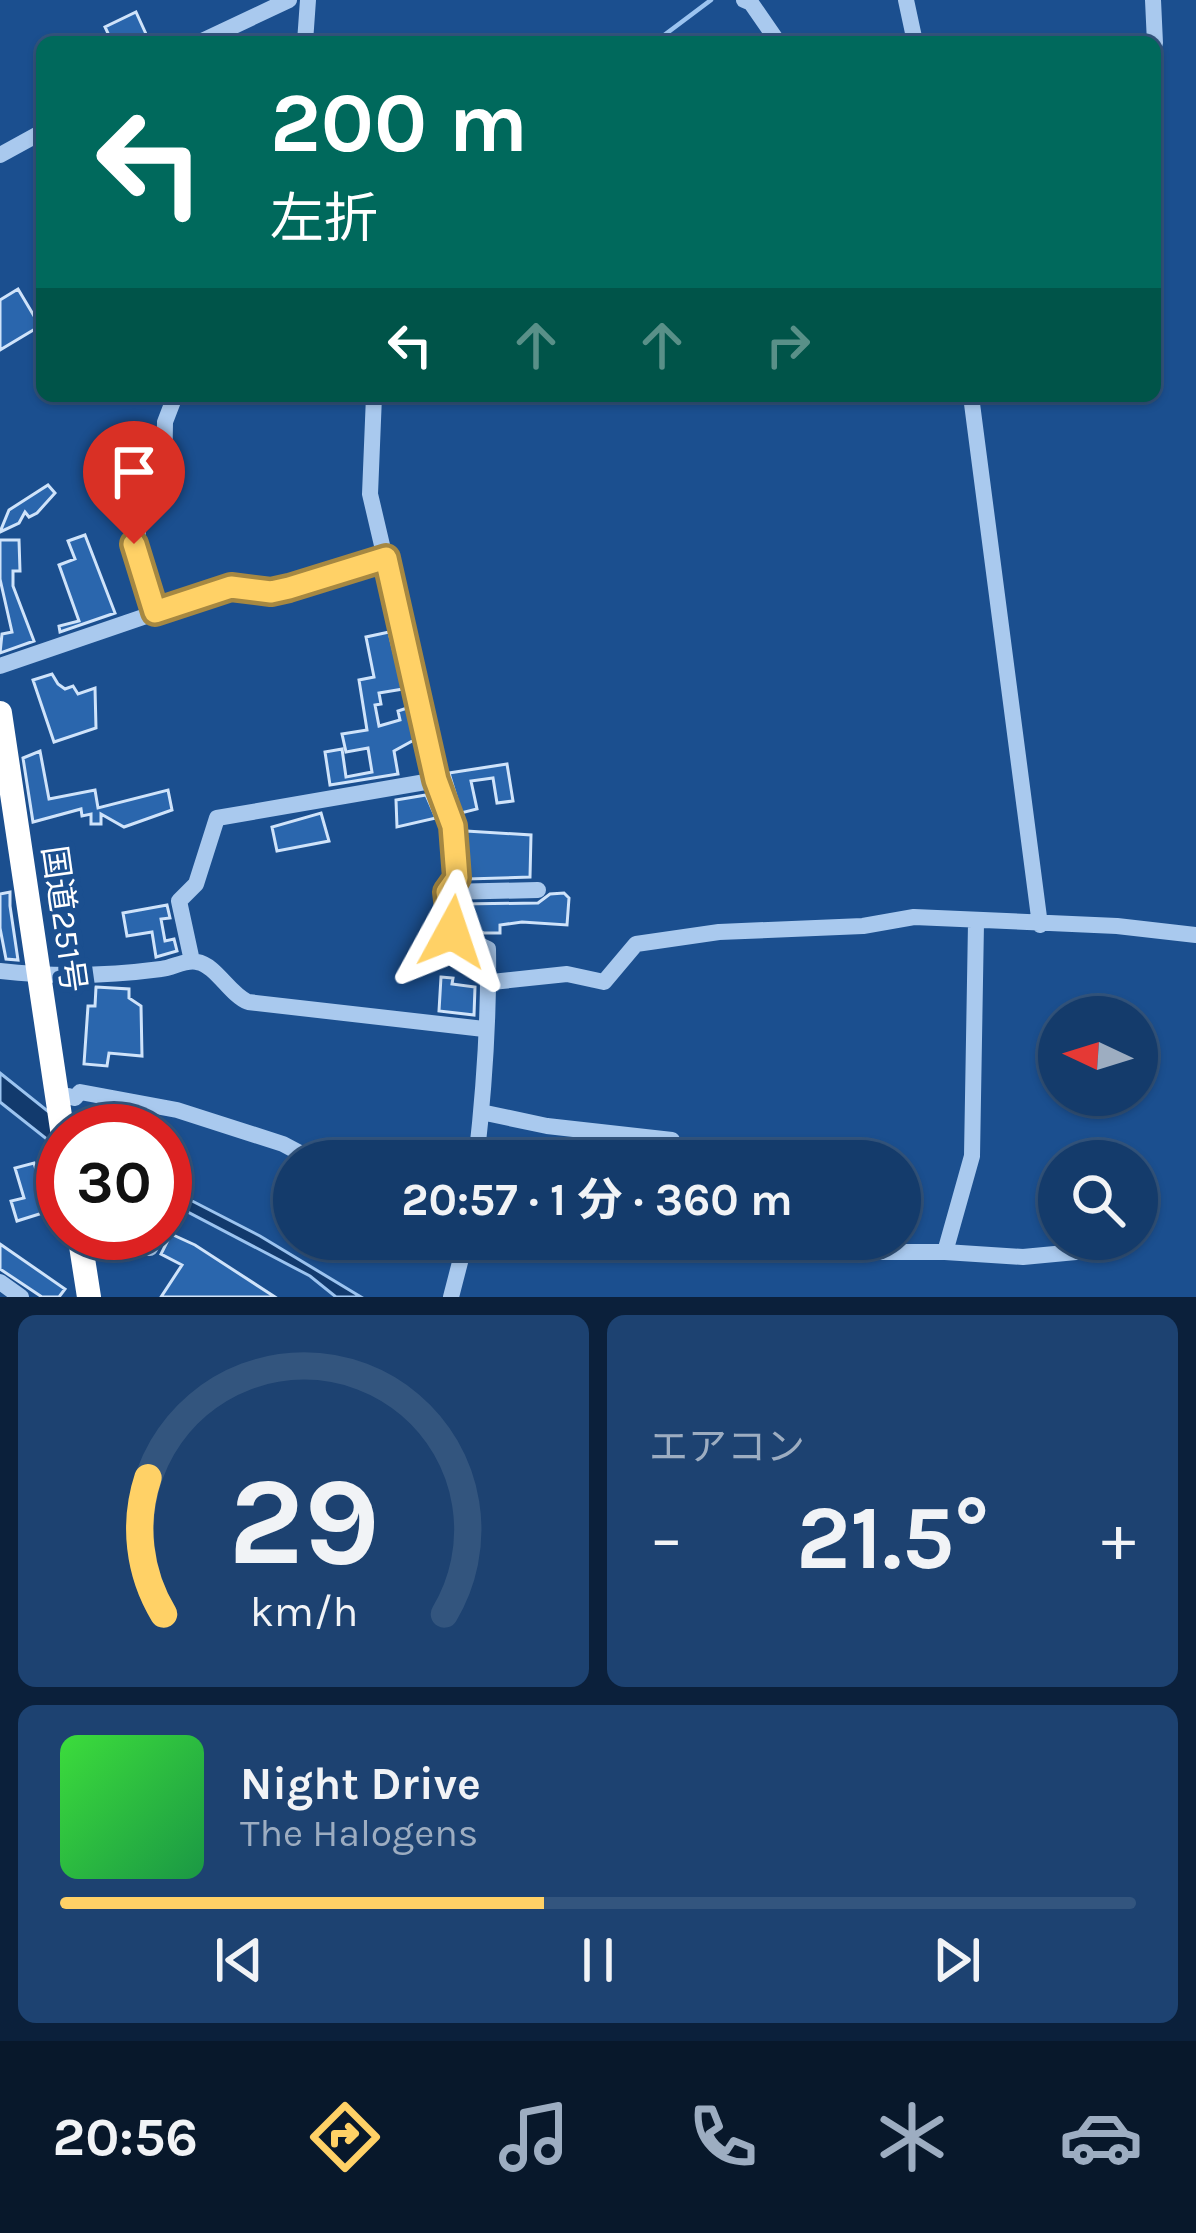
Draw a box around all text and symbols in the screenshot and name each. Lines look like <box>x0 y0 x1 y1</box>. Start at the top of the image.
text: 200 m <box>270 74 528 172</box>
icon: left <box>72 84 228 240</box>
text: 左折 <box>270 187 378 251</box>
icon: left <box>377 312 443 378</box>
icon: ahead <box>503 312 569 378</box>
icon: ahead <box>629 312 695 378</box>
icon: right <box>755 312 821 378</box>
pin <box>83 421 185 544</box>
icon: arrive <box>101 439 167 505</box>
street label: 国道251号 <box>35 843 93 995</box>
position arrow <box>389 869 515 995</box>
north arrow <box>1038 996 1158 1116</box>
map controls <box>1038 996 1158 1260</box>
speed limit sign: 30 <box>36 1104 192 1260</box>
button: search <box>1038 1140 1158 1260</box>
text: 20:57 · 1 分 · 360 m <box>401 1174 793 1226</box>
text: エアコン <box>649 1424 805 1470</box>
text: 29 <box>228 1449 379 1594</box>
text: 21.5° <box>796 1485 989 1591</box>
text: − <box>649 1499 684 1577</box>
text: + <box>1101 1499 1136 1577</box>
text: km/h <box>249 1587 358 1637</box>
text: Night Drive <box>240 1758 481 1810</box>
text: The Halogens <box>240 1810 478 1856</box>
icon: previous <box>206 1927 272 1993</box>
icon: pause <box>565 1927 631 1993</box>
icon: next <box>924 1927 990 1993</box>
icon: directions <box>303 2095 387 2179</box>
icon: music <box>492 2095 576 2179</box>
icon: phone <box>681 2095 765 2179</box>
icon: climate <box>870 2095 954 2179</box>
icon: car <box>1059 2095 1143 2179</box>
text: 20:56 <box>53 2105 198 2169</box>

